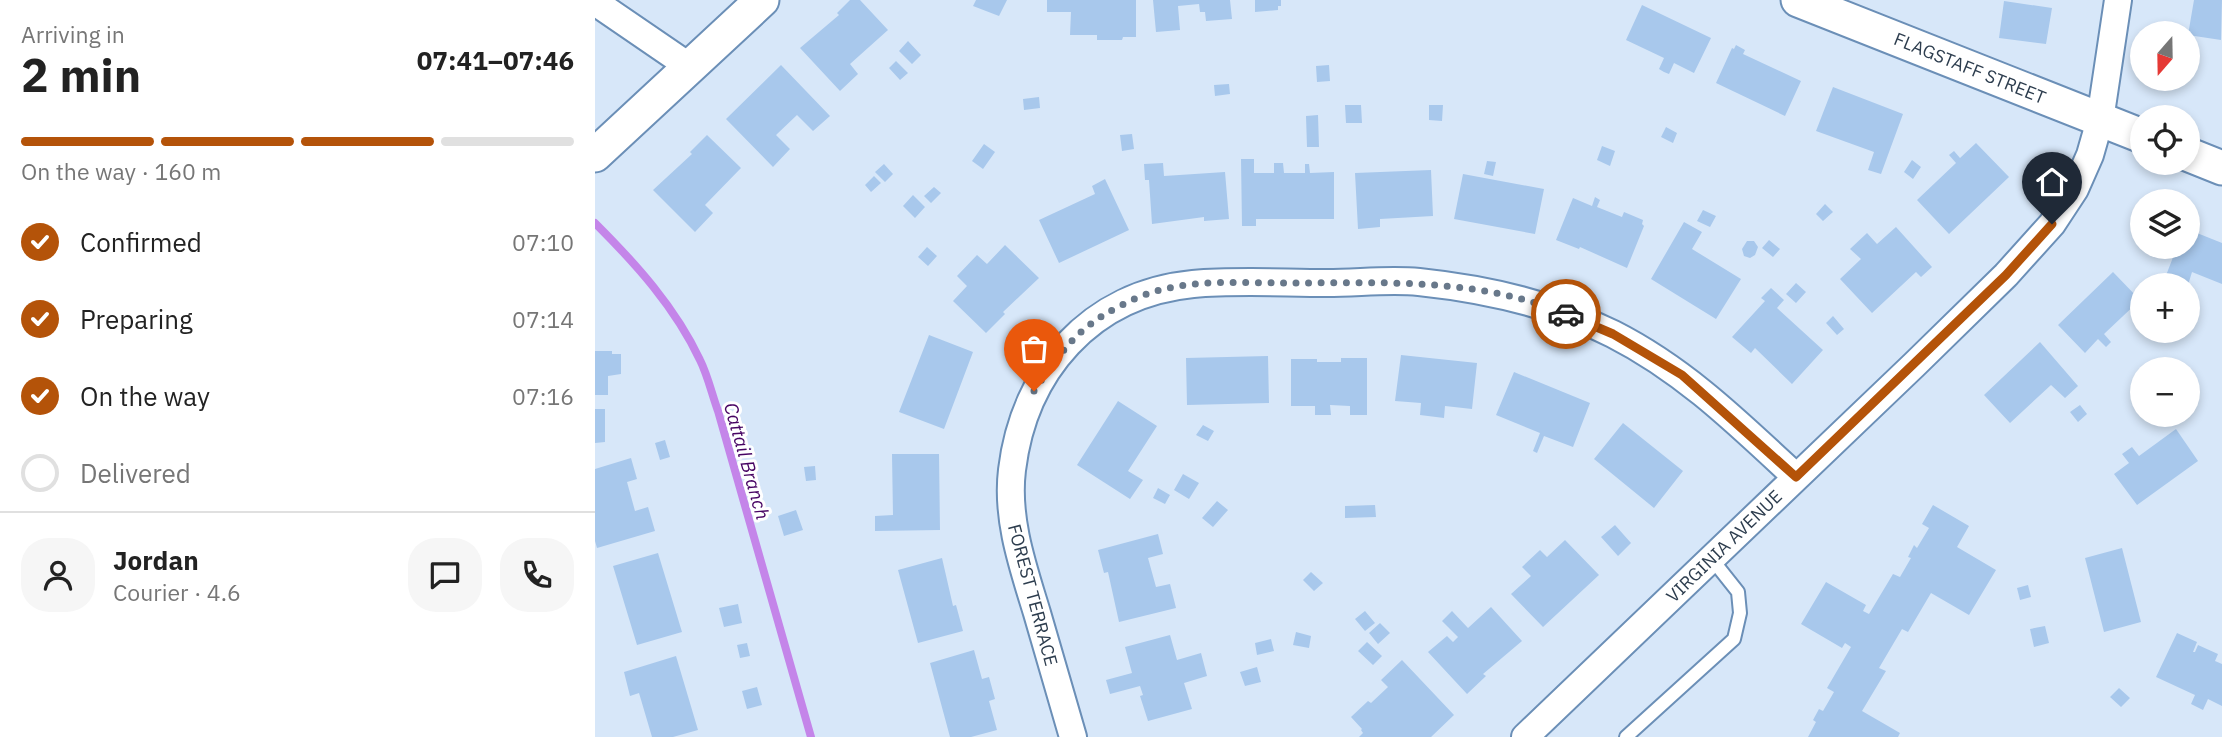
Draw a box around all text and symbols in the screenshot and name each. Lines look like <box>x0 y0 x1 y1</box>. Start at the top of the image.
text: Arriving in <box>21 19 125 49</box>
north arrow <box>2130 21 2200 91</box>
map controls <box>2130 21 2200 427</box>
street label: FLAGSTAFF STREET <box>1891 27 2049 109</box>
text: 07:41–07:46 <box>417 43 574 77</box>
text: 2 min <box>21 45 141 105</box>
button: locate <box>2130 105 2200 175</box>
pin <box>2022 152 2082 224</box>
text: On the way · 160 m <box>21 156 221 186</box>
icon: home <box>2033 163 2071 201</box>
button: layers <box>2130 189 2200 259</box>
icon: check <box>21 223 59 261</box>
text: Confirmed <box>80 225 202 259</box>
text: 07:10 <box>512 227 574 257</box>
button: + <box>2130 273 2200 343</box>
courier <box>1531 279 1601 349</box>
icon: car <box>1547 295 1585 333</box>
icon: check <box>21 300 59 338</box>
text: Preparing <box>80 302 193 336</box>
text: 07:14 <box>512 304 574 334</box>
pin <box>1004 319 1064 391</box>
icon: bag <box>1015 330 1053 368</box>
button: − <box>2130 357 2200 427</box>
icon: check <box>21 377 59 415</box>
text: On the way <box>80 379 210 413</box>
text: 07:16 <box>512 381 574 411</box>
water label: Cattail Branch <box>719 400 775 522</box>
text: Delivered <box>80 456 191 490</box>
street label: VIRGINIA AVENUE <box>1661 485 1787 607</box>
street label: FOREST TERRACE <box>1003 521 1063 669</box>
button: person <box>21 538 95 612</box>
button: chat <box>408 538 482 612</box>
button: phone <box>500 538 574 612</box>
text: Jordan <box>113 543 199 577</box>
text: Courier · 4.6 <box>113 577 241 607</box>

